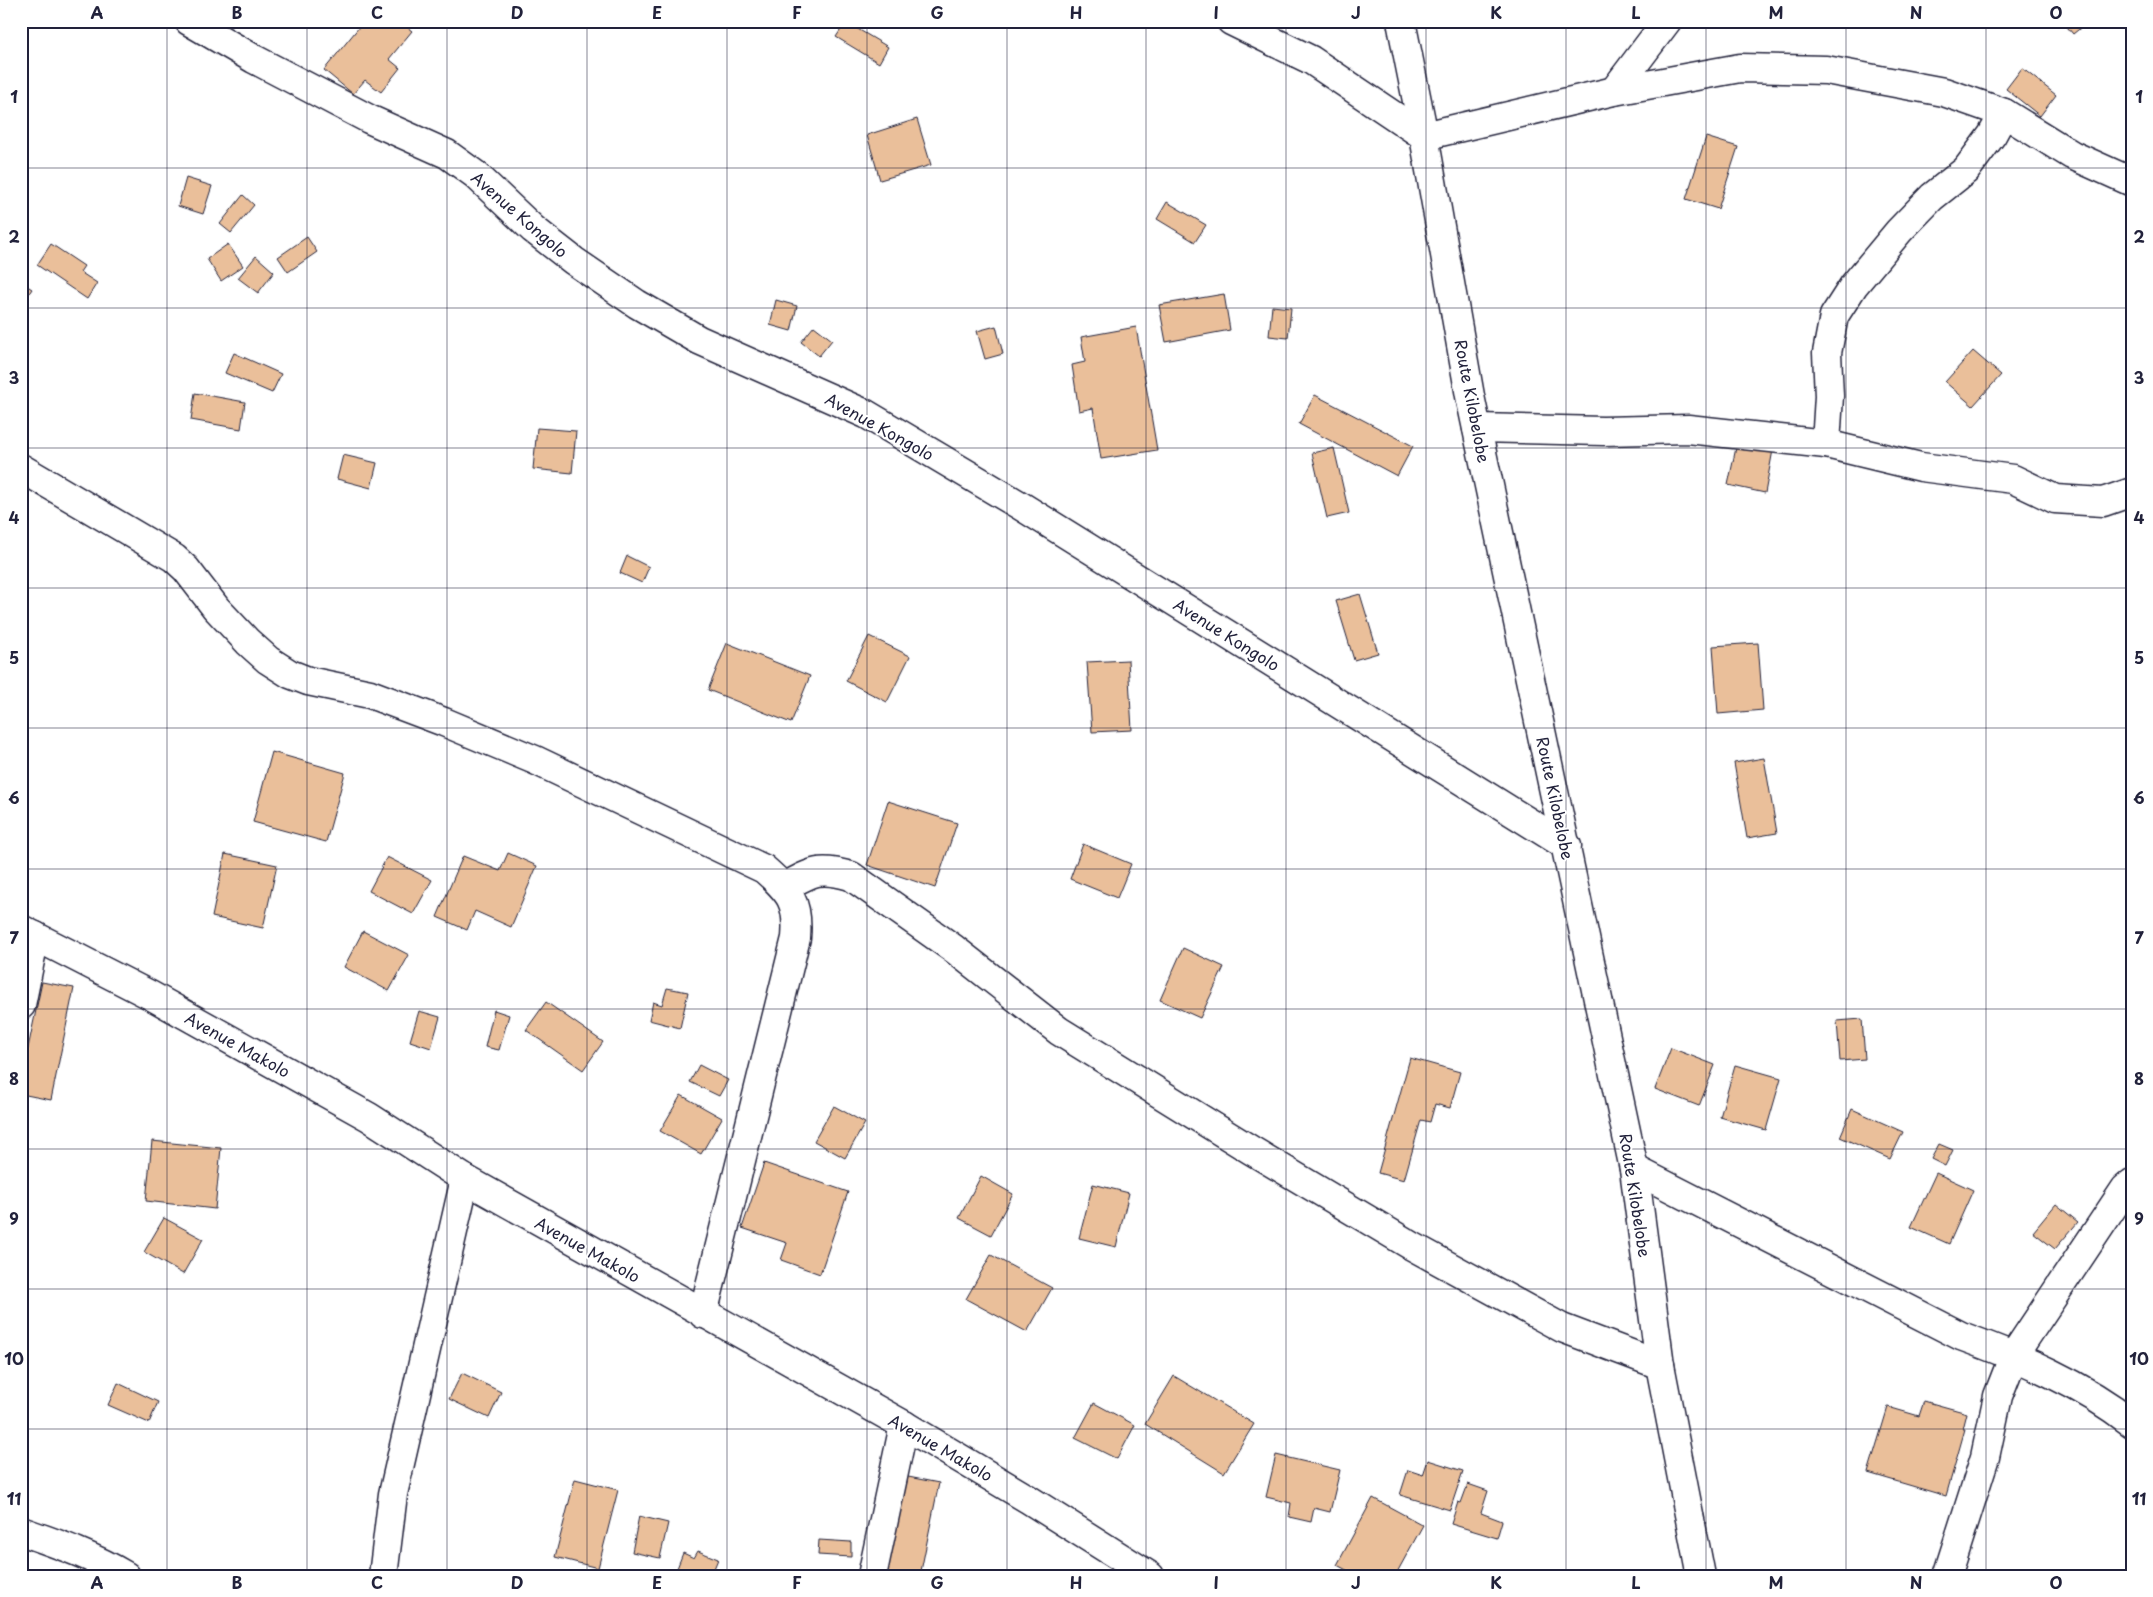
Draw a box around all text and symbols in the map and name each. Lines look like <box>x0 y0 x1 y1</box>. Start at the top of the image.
text: A <box>91 0 104 24</box>
text: B <box>232 0 243 24</box>
text: C <box>371 0 383 24</box>
text: D <box>511 0 523 24</box>
text: E <box>652 0 662 24</box>
text: F <box>792 0 802 24</box>
text: G <box>930 0 944 24</box>
text: H <box>1070 0 1082 24</box>
text: I <box>1213 0 1219 24</box>
text: J <box>1351 0 1361 24</box>
text: K <box>1490 0 1502 24</box>
text: L <box>1631 0 1641 24</box>
text: M <box>1768 0 1784 24</box>
text: N <box>1910 0 1922 24</box>
text: O <box>2050 0 2063 24</box>
text: 1 <box>10 84 18 108</box>
text: 1 <box>2135 84 2143 108</box>
street label: Avenue Kongolo <box>466 165 574 263</box>
text: 2 <box>8 224 20 248</box>
text: 2 <box>2133 224 2145 248</box>
street label: Route Kilobelobe <box>1449 337 1497 465</box>
text: 3 <box>9 365 19 389</box>
text: 3 <box>2134 365 2144 389</box>
street label: Avenue Kongolo <box>821 386 939 466</box>
text: 4 <box>9 505 20 529</box>
text: 4 <box>2134 505 2145 529</box>
street label: Avenue Kongolo <box>1169 592 1285 676</box>
text: 5 <box>9 645 19 669</box>
text: 5 <box>2134 645 2144 669</box>
street label: Route Kilobelobe <box>1531 734 1581 862</box>
text: 6 <box>8 785 20 809</box>
text: 6 <box>2133 785 2145 809</box>
text: 7 <box>9 925 19 949</box>
text: 7 <box>2134 925 2144 949</box>
street label: Avenue Makolo <box>181 1005 295 1083</box>
text: 8 <box>9 1066 19 1090</box>
text: 8 <box>2134 1066 2144 1090</box>
street label: Route Kilobelobe <box>1614 1131 1658 1259</box>
text: 9 <box>9 1206 19 1230</box>
text: 9 <box>2134 1206 2144 1230</box>
street label: Avenue Makolo <box>531 1210 645 1288</box>
text: 10 <box>4 1346 24 1370</box>
text: 10 <box>2129 1346 2149 1370</box>
street label: Avenue Makolo <box>884 1407 998 1487</box>
text: 11 <box>7 1486 21 1510</box>
text: 11 <box>2132 1486 2146 1510</box>
text: A <box>91 1570 104 1594</box>
text: B <box>232 1570 243 1594</box>
text: C <box>371 1570 383 1594</box>
text: D <box>511 1570 523 1594</box>
text: E <box>652 1570 662 1594</box>
text: F <box>792 1570 802 1594</box>
text: G <box>930 1570 944 1594</box>
text: H <box>1070 1570 1082 1594</box>
text: I <box>1213 1570 1219 1594</box>
text: J <box>1351 1570 1361 1594</box>
text: K <box>1490 1570 1502 1594</box>
text: L <box>1631 1570 1641 1594</box>
text: M <box>1768 1570 1784 1594</box>
text: N <box>1910 1570 1922 1594</box>
text: O <box>2050 1570 2063 1594</box>

